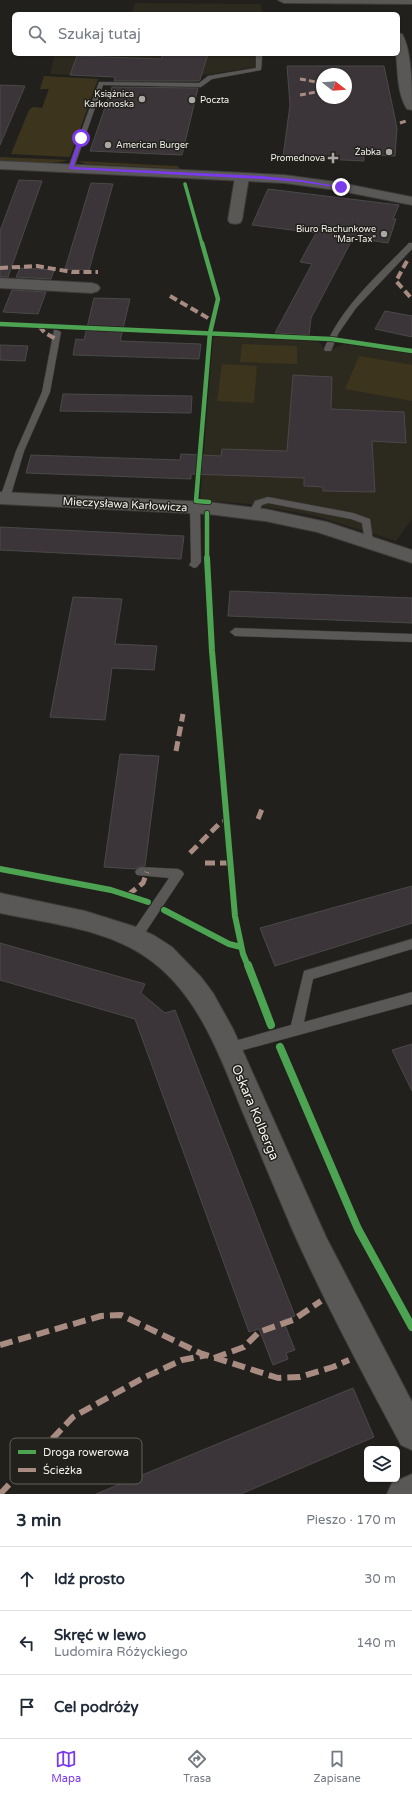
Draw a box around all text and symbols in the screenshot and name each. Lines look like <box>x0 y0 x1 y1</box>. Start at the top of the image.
search box <box>12 12 400 56</box>
icon: search <box>26 23 48 45</box>
text: Szukaj tutaj <box>58 25 141 43</box>
north arrow <box>316 68 352 104</box>
place label: Książnica Karkonoska <box>84 89 134 110</box>
marker: Książnica Karkonoska <box>137 94 147 104</box>
marker: Poczta <box>187 95 197 105</box>
place label: Poczta <box>200 95 229 106</box>
route start <box>72 129 90 147</box>
marker: American Burger <box>103 140 113 150</box>
place label: American Burger <box>116 140 189 151</box>
place label: Żabka <box>355 147 381 158</box>
marker: Żabka <box>384 147 394 157</box>
place label: Promednova <box>271 153 325 164</box>
marker: Promednova <box>328 153 338 163</box>
route end <box>332 178 350 196</box>
place label: Biuro Rachunkowe "Mar-Tax" <box>296 224 376 245</box>
marker: Biuro Rachunkowe "Mar-Tax" <box>379 229 389 239</box>
street label: Mieczysława Karłowicza <box>62 495 188 514</box>
street label: Oskara Kolberga <box>228 1062 282 1163</box>
legend <box>10 1438 142 1484</box>
text: Droga rowerowa <box>43 1446 129 1459</box>
map controls <box>364 1446 400 1482</box>
button: layers <box>364 1446 400 1482</box>
text: Ścieżka <box>43 1463 82 1477</box>
text: 3 min <box>16 1510 61 1531</box>
text: Pieszo · 170 m <box>306 1512 396 1528</box>
icon: ahead <box>16 1568 38 1590</box>
text: Idź prosto <box>54 1570 125 1588</box>
text: 30 m <box>364 1571 396 1587</box>
text: Skręć w lewo <box>54 1626 146 1644</box>
icon: left <box>16 1632 38 1654</box>
text: 140 m <box>356 1635 396 1651</box>
text: Ludomira Różyckiego <box>54 1644 188 1660</box>
icon: arrive <box>16 1696 38 1718</box>
text: Cel podróży <box>54 1698 139 1716</box>
tab: Mapa <box>51 1748 81 1785</box>
tab: Trasa <box>183 1748 211 1785</box>
tab: Zapisane <box>314 1748 361 1785</box>

